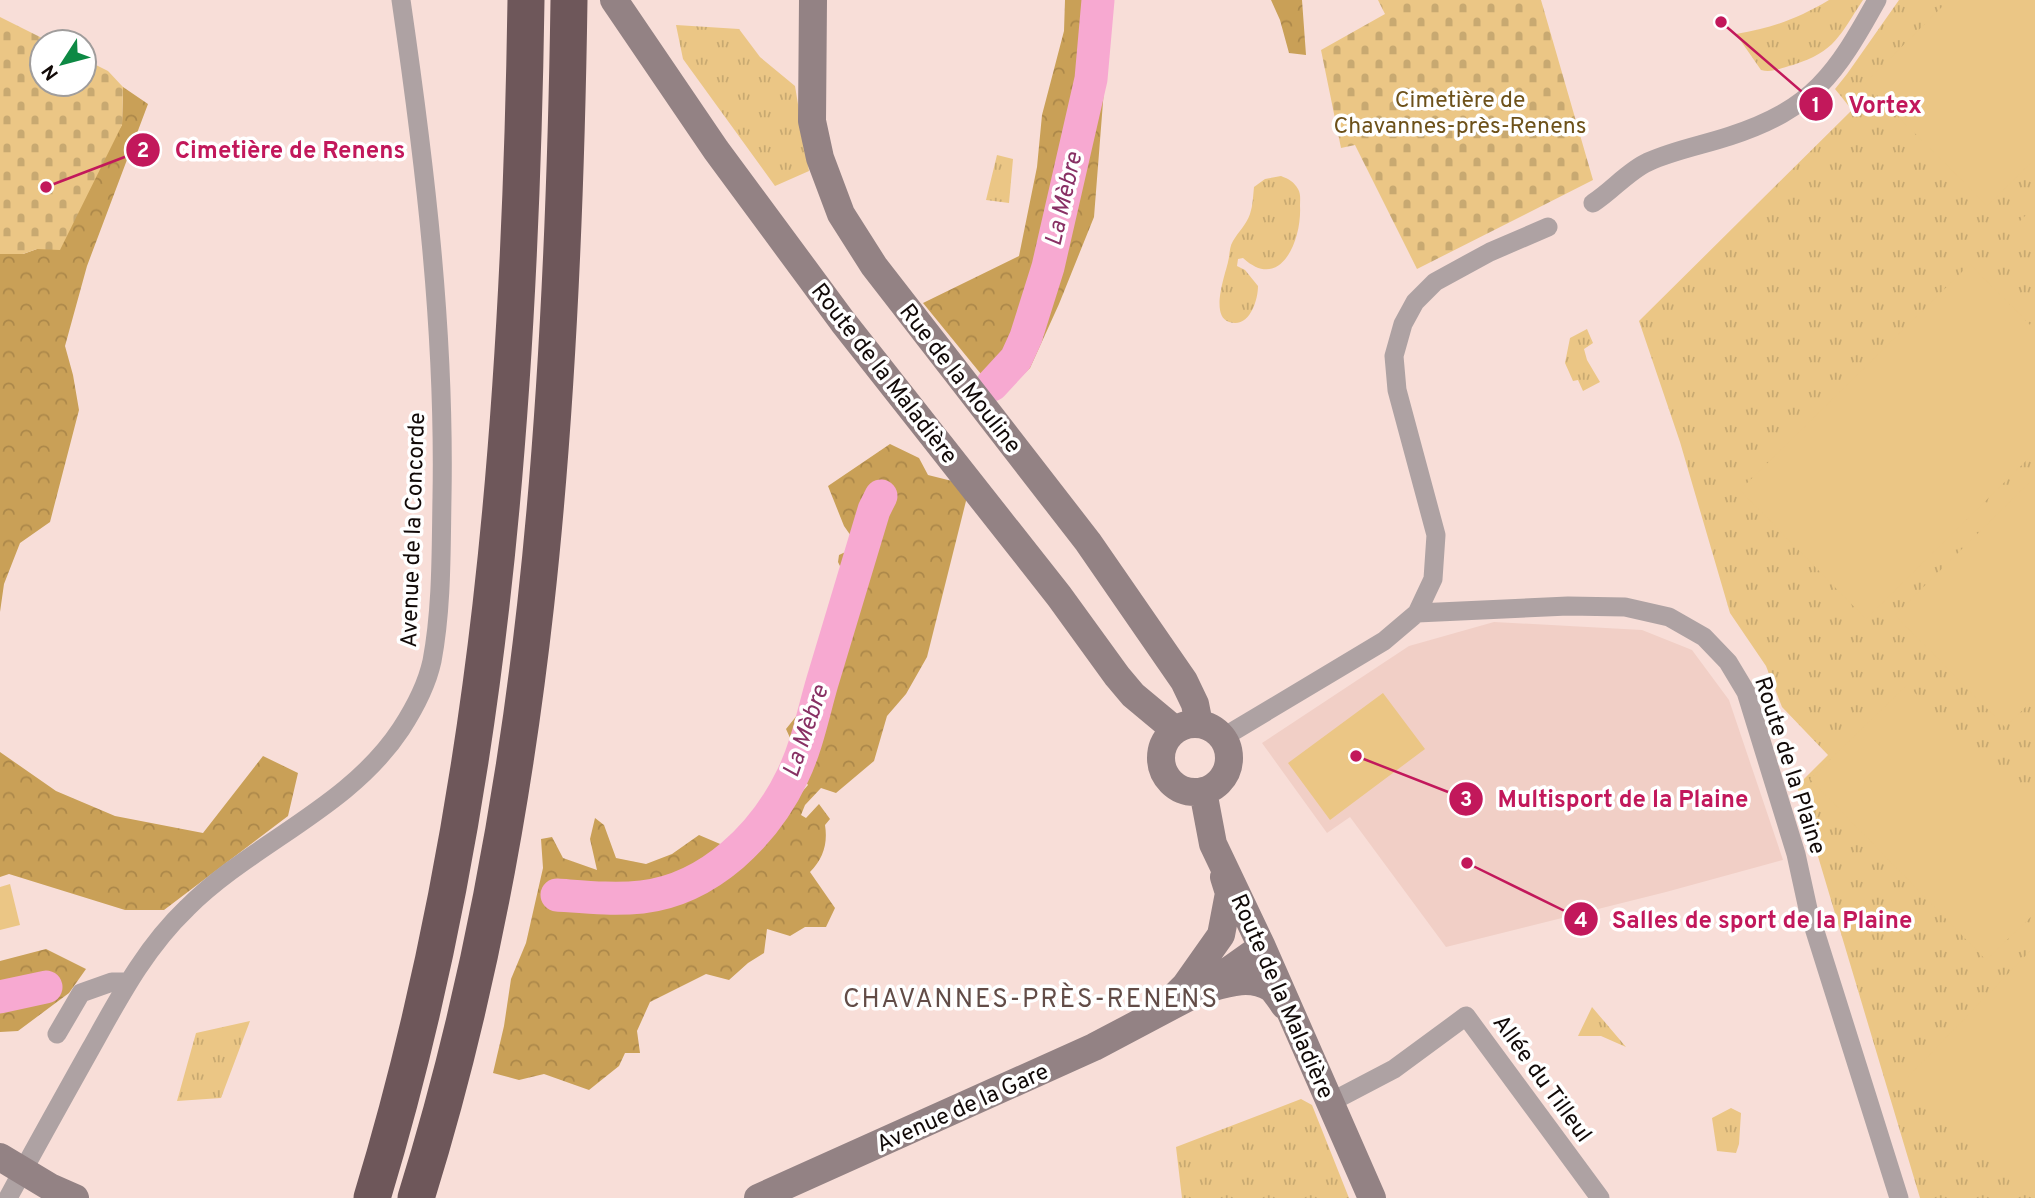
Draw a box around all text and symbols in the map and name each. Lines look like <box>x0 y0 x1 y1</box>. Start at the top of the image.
north arrow <box>28 28 98 98</box>
text: N <box>37 59 65 84</box>
callout: Vortex <box>1799 82 1936 127</box>
park label: Cimetière de Chavannes-près-Renens <box>1333 87 1587 142</box>
text: Vortex <box>1848 92 1922 122</box>
text: 1 <box>1812 93 1820 120</box>
callout: Cimetière de Renens <box>125 127 419 172</box>
text: Cimetière de Renens <box>175 137 405 167</box>
text: 2 <box>137 138 149 165</box>
water label: La Mèbre <box>1040 149 1090 249</box>
street label: Route de la Maladière <box>803 278 963 471</box>
street label: Rue de la Mouline <box>892 299 1026 460</box>
street label: Avenue de la Concorde <box>396 412 433 648</box>
street label: Route de la Plaine <box>1746 673 1831 858</box>
water label: La Mèbre <box>777 681 837 782</box>
callout: Multisport de la Plaine <box>1449 777 1763 822</box>
text: Multisport de la Plaine <box>1498 786 1748 816</box>
text: 3 <box>1460 787 1472 814</box>
street label: Route de la Maladière <box>1222 890 1339 1104</box>
callout: Salles de sport de la Plaine <box>1563 897 1927 942</box>
text: Salles de sport de la Plaine <box>1612 907 1912 937</box>
text: 4 <box>1574 908 1588 935</box>
district label: CHAVANNES-PRÈS-RENENS <box>843 982 1219 1017</box>
street label: Allée du Tilleul <box>1485 1010 1597 1149</box>
street label: Avenue de la Gare <box>872 1058 1054 1160</box>

